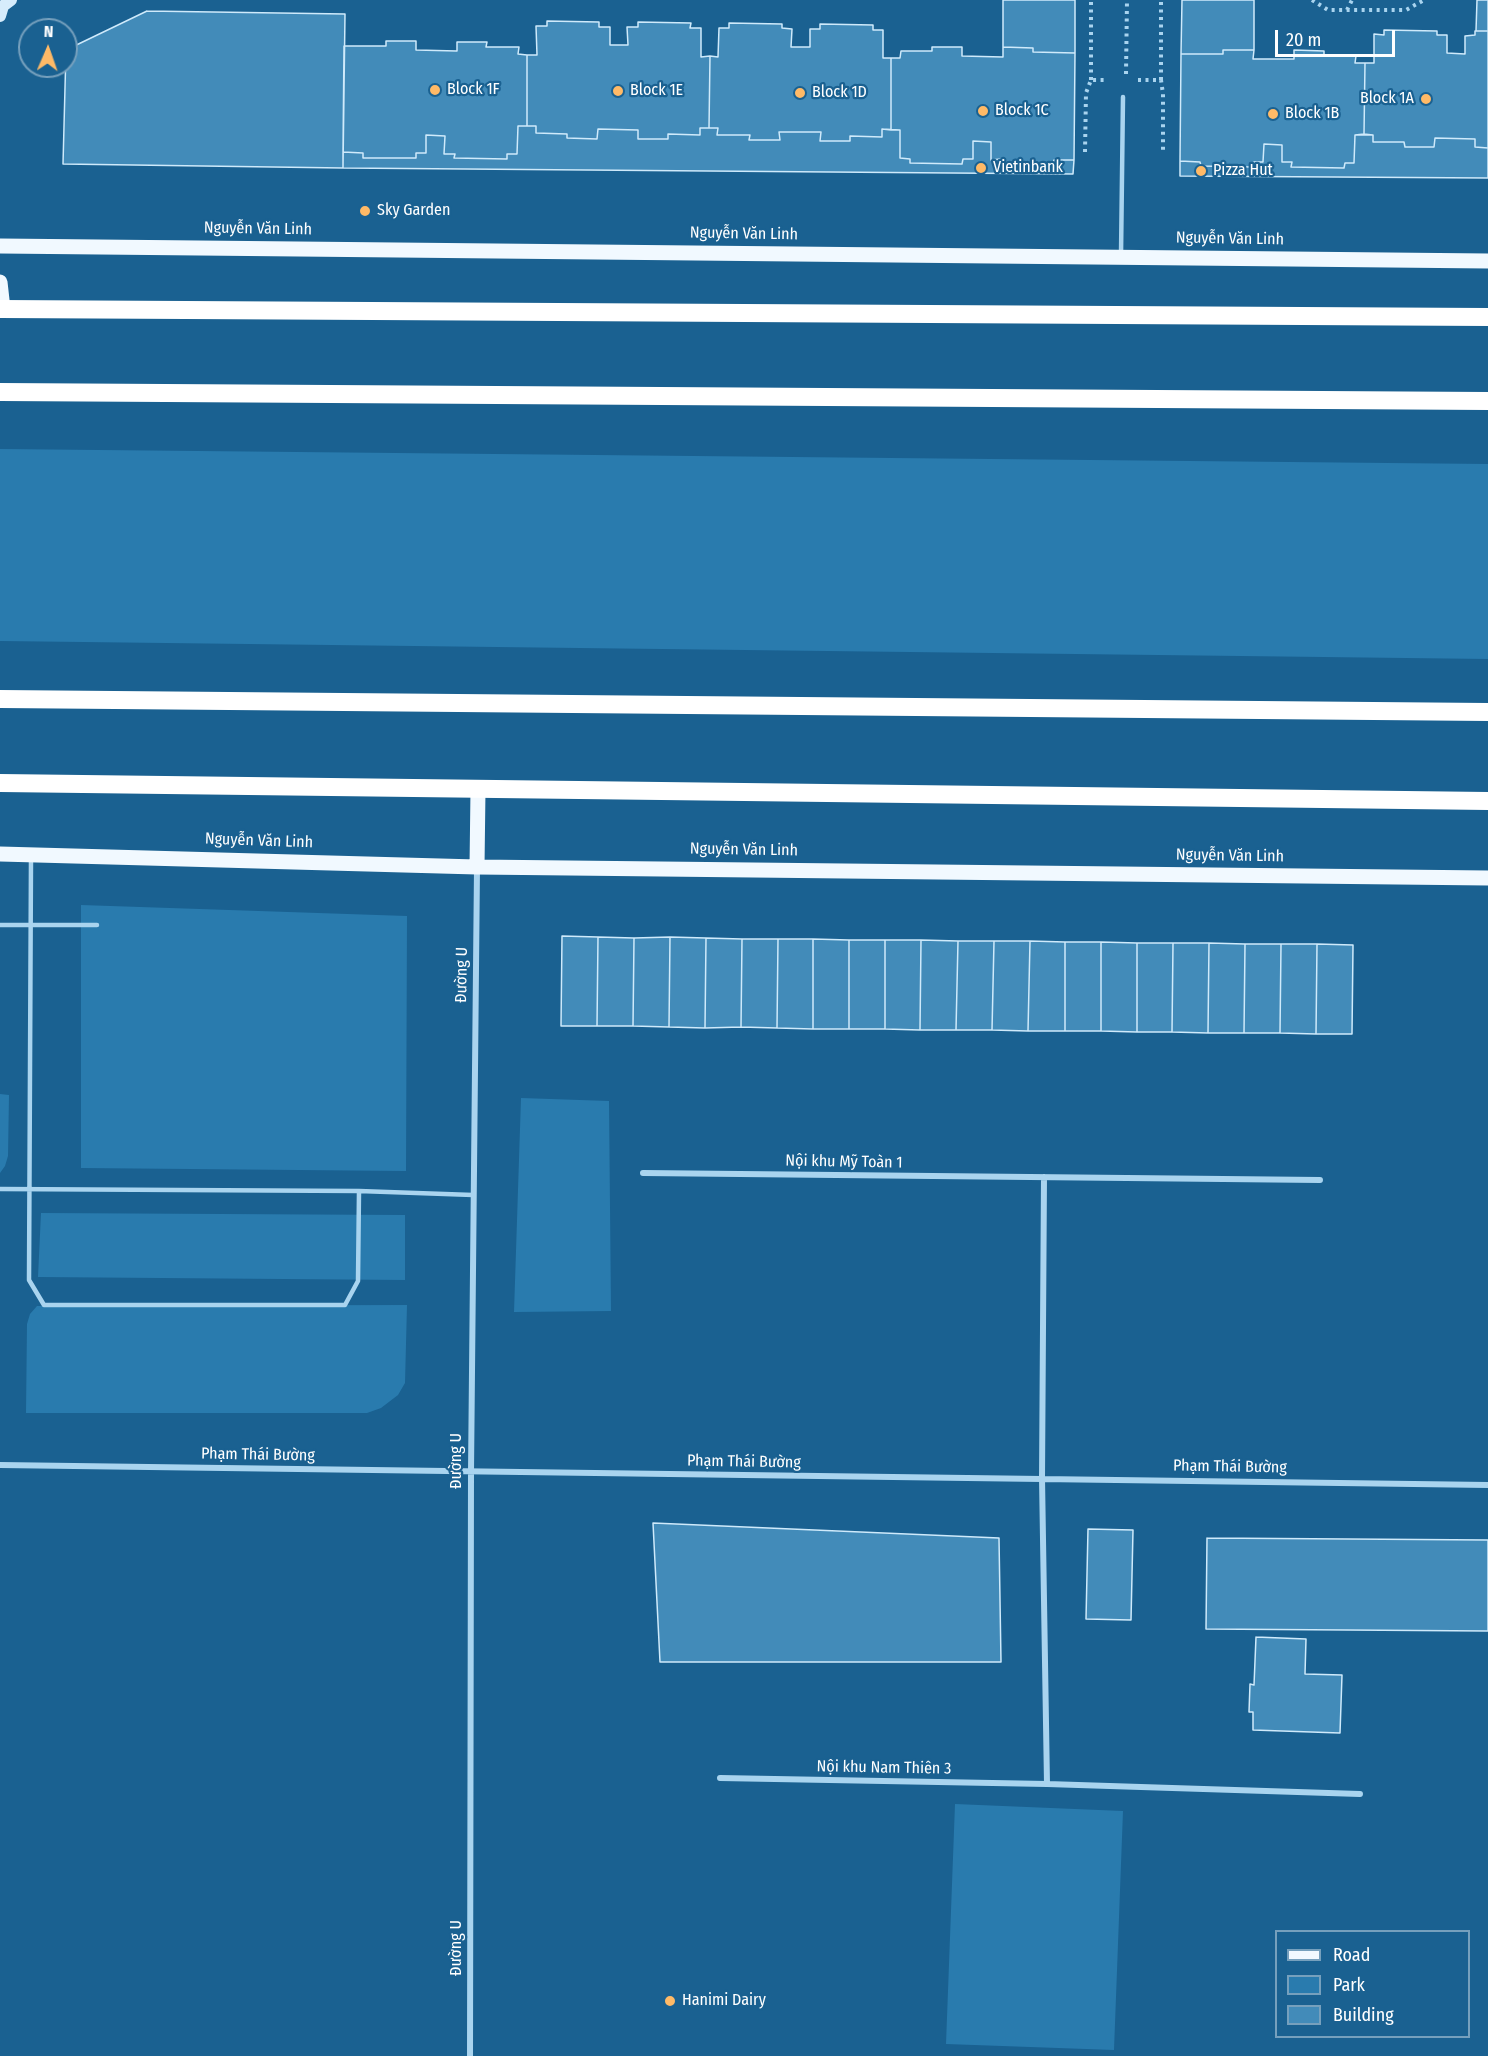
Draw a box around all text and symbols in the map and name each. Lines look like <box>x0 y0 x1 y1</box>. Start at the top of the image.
north arrow <box>18 18 78 78</box>
scale bar <box>1278 18 1398 56</box>
text: N <box>43 22 54 41</box>
text: 20 m <box>1286 29 1321 51</box>
place label: Block 1F <box>447 80 500 100</box>
place label: Block 1E <box>630 81 683 101</box>
marker: Block 1F <box>428 83 442 97</box>
place label: Block 1D <box>812 83 867 103</box>
marker: Block 1E <box>611 84 625 98</box>
marker: Block 1D <box>793 86 807 100</box>
place label: Block 1A <box>1360 89 1414 109</box>
marker: Block 1A <box>1419 92 1433 106</box>
place label: Block 1C <box>995 101 1049 121</box>
marker: Block 1C <box>976 104 990 118</box>
place label: Block 1B <box>1285 104 1339 124</box>
marker: Block 1B <box>1266 107 1280 121</box>
place label: Vietinbank <box>993 158 1063 178</box>
marker: Vietinbank <box>974 161 988 175</box>
place label: Pizza Hut <box>1213 161 1273 181</box>
marker: Pizza Hut <box>1194 164 1208 178</box>
place label: Sky Garden <box>377 201 450 221</box>
marker: Sky Garden <box>358 204 372 218</box>
street label: Nguyễn Văn Linh <box>204 218 312 240</box>
street label: Nguyễn Văn Linh <box>690 223 798 245</box>
street label: Nguyễn Văn Linh <box>1176 228 1284 250</box>
street label: Nguyễn Văn Linh <box>205 830 313 852</box>
street label: Nguyễn Văn Linh <box>690 839 798 861</box>
street label: Nguyễn Văn Linh <box>1176 845 1284 867</box>
street label: Đường U <box>452 947 472 1003</box>
street label: Nội khu Mỹ Toàn 1 <box>785 1151 903 1173</box>
street label: Đường U <box>447 1433 467 1489</box>
street label: Phạm Thái Bường <box>201 1444 315 1466</box>
street label: Phạm Thái Bường <box>687 1451 801 1473</box>
street label: Phạm Thái Bường <box>1173 1456 1287 1478</box>
street label: Nội khu Nam Thiên 3 <box>816 1757 952 1779</box>
street label: Đường U <box>447 1920 467 1976</box>
legend <box>1275 1930 1470 2038</box>
text: Road <box>1333 1944 1370 1966</box>
text: Park <box>1333 1974 1365 1996</box>
place label: Hanimi Dairy <box>682 1991 766 2011</box>
marker: Hanimi Dairy <box>663 1994 677 2008</box>
text: Building <box>1333 2004 1394 2026</box>

